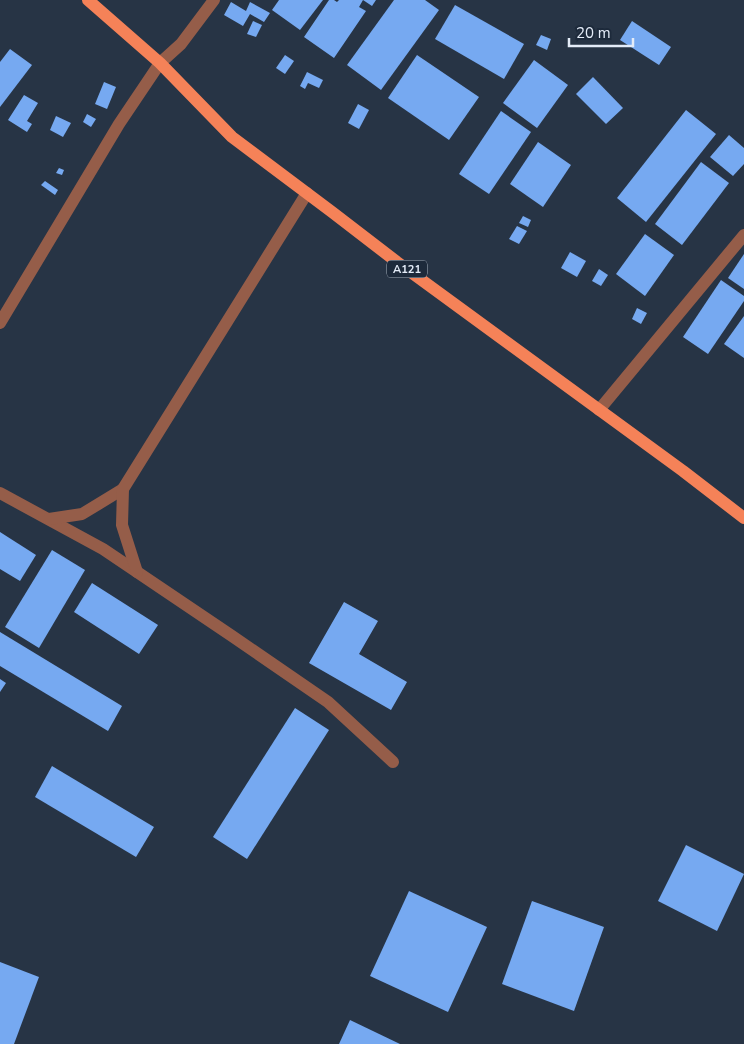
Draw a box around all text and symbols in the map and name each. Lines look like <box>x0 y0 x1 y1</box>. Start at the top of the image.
scale bar <box>569 15 633 47</box>
text: 20 m <box>576 23 611 43</box>
road number: A121 <box>387 260 427 278</box>

